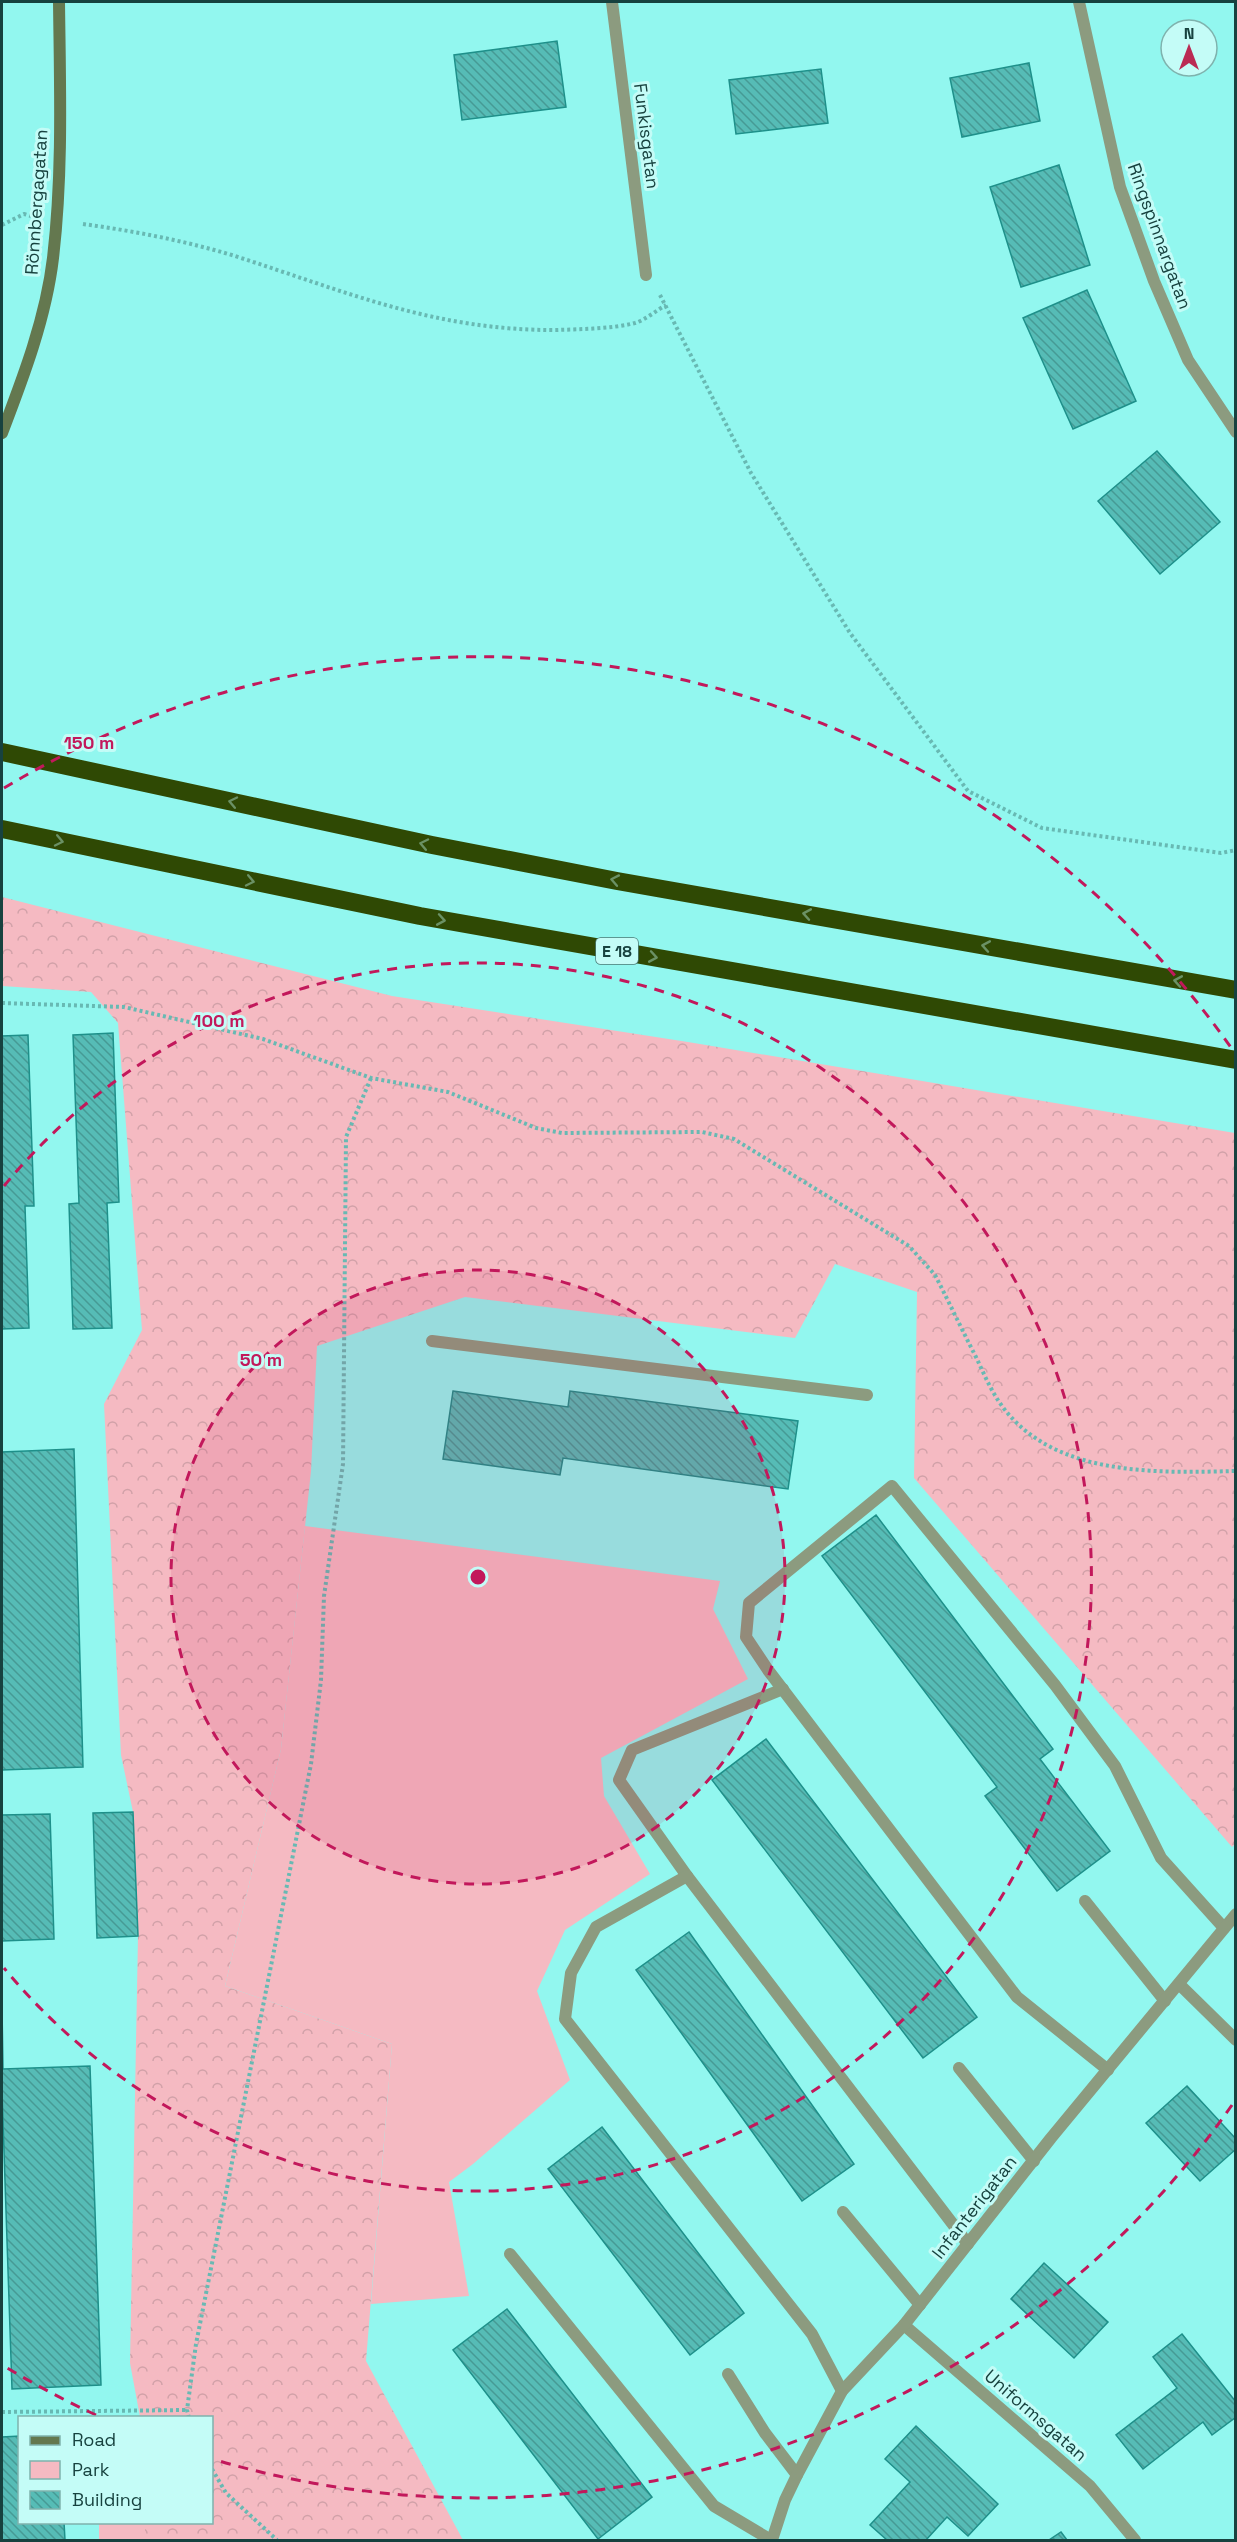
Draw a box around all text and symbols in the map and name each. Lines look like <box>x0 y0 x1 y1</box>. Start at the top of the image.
north arrow <box>1159 18 1219 78</box>
text: N <box>1184 23 1194 44</box>
street label: Funkisgatan <box>629 82 665 190</box>
street label: Rönnbergagatan <box>19 128 53 276</box>
street label: Ringspinnargatan <box>1123 160 1197 312</box>
text: 150 m <box>64 731 114 754</box>
one-way arrow <box>228 797 238 810</box>
one-way arrow <box>53 833 63 846</box>
one-way arrow <box>419 838 429 851</box>
one-way arrow <box>244 874 254 887</box>
one-way arrow <box>611 875 620 887</box>
one-way arrow <box>803 909 812 921</box>
one-way arrow <box>435 913 445 926</box>
road number: E 18 <box>596 938 638 964</box>
one-way arrow <box>981 940 991 953</box>
one-way arrow <box>649 951 658 963</box>
one-way arrow <box>1173 975 1182 987</box>
text: 100 m <box>193 1009 245 1032</box>
text: 50 m <box>240 1348 282 1371</box>
centre of rings <box>468 1567 488 1587</box>
street label: Infanterigatan <box>927 2151 1021 2263</box>
street label: Uniformsgatan <box>980 2364 1092 2466</box>
legend <box>18 2416 213 2524</box>
text: Road <box>72 2428 116 2451</box>
text: Park <box>72 2458 110 2481</box>
text: Building <box>72 2488 142 2511</box>

